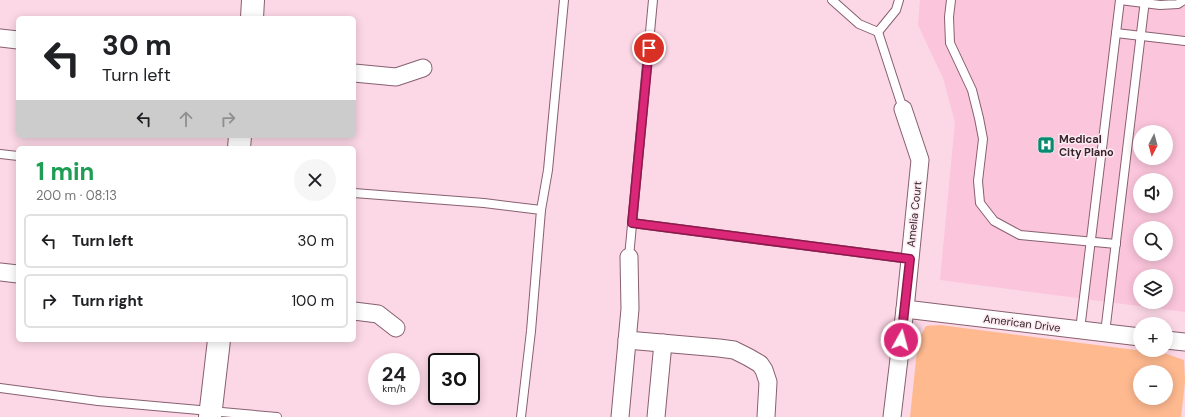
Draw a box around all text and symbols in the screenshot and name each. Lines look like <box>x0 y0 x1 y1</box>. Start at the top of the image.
text: 30 m <box>102 27 172 64</box>
pin <box>632 31 666 65</box>
icon: left <box>36 32 88 84</box>
icon: arrive <box>638 37 660 59</box>
text: Turn left <box>102 63 171 87</box>
icon: left <box>133 108 155 130</box>
icon: ahead <box>175 108 197 130</box>
icon: right <box>217 108 239 130</box>
north arrow <box>1133 125 1173 165</box>
map controls <box>1133 125 1173 405</box>
place label: Medical City Plano <box>1059 132 1114 159</box>
hospital icon: Medical City Plano <box>1036 135 1056 155</box>
text: 1 min <box>36 156 94 187</box>
button: close <box>294 159 336 201</box>
button: sound <box>1133 173 1173 213</box>
street label: Amelia Court <box>904 180 924 248</box>
text: 200 m · 08:13 <box>36 187 117 204</box>
button: search <box>1133 221 1173 261</box>
icon: left <box>38 230 60 252</box>
text: Turn left <box>72 231 133 251</box>
text: 30 m <box>298 231 334 251</box>
button: layers <box>1133 269 1173 309</box>
icon: right <box>38 290 60 312</box>
text: Turn right <box>72 291 143 311</box>
text: 100 m <box>291 291 334 311</box>
street label: American Drive <box>983 311 1061 335</box>
button: + <box>1133 317 1173 357</box>
position arrow <box>880 319 922 361</box>
speed limit sign: 30 <box>428 353 480 405</box>
text: 24 <box>382 361 406 387</box>
button: − <box>1133 365 1173 405</box>
text: km/h <box>382 382 406 395</box>

